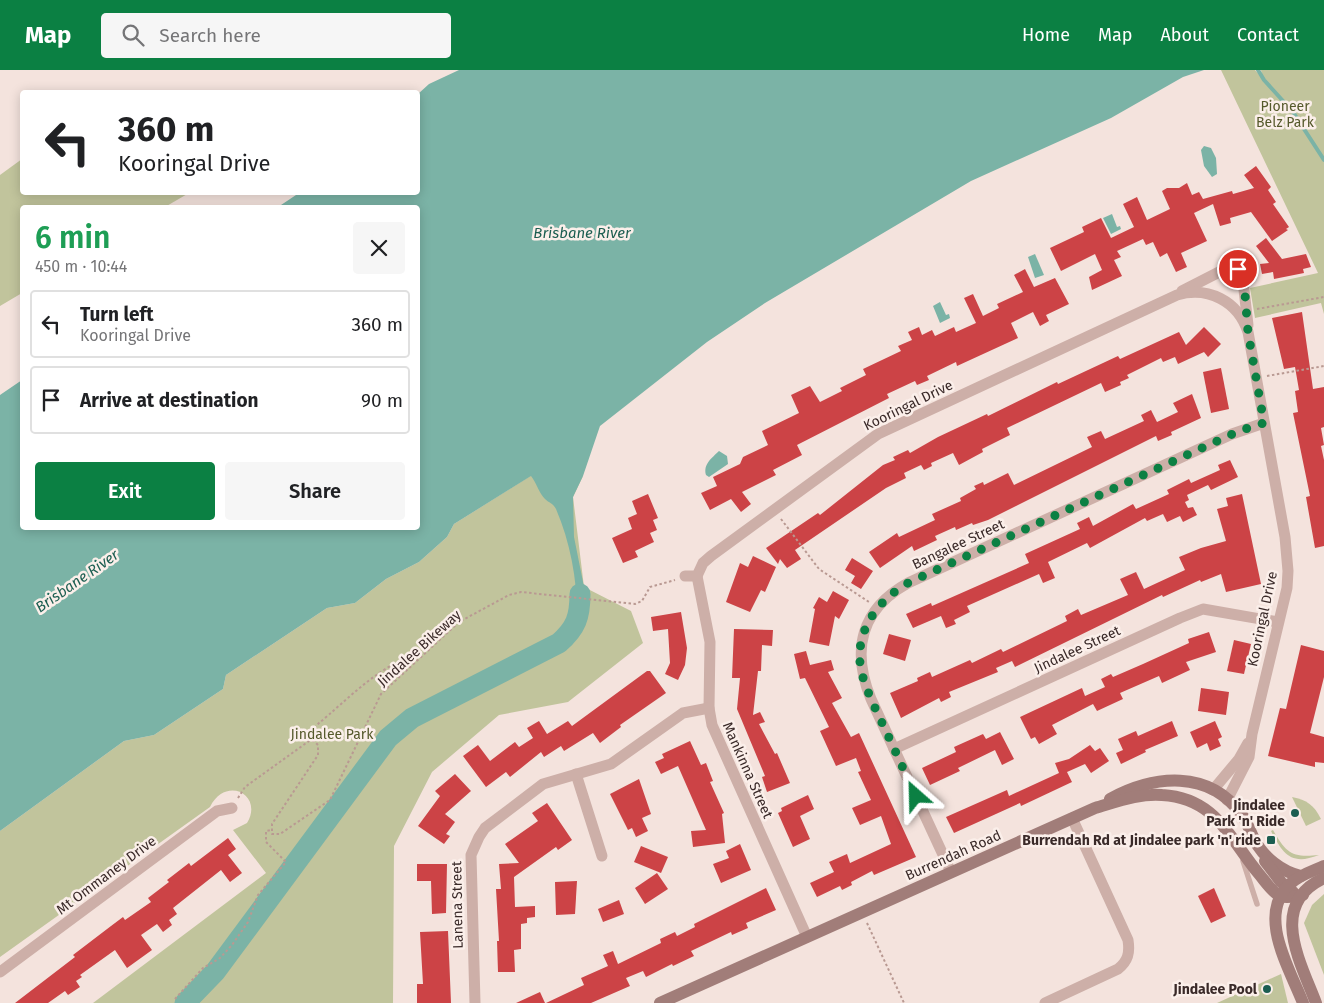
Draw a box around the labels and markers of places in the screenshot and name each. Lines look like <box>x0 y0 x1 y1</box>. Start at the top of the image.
pin <box>1217 248 1259 290</box>
place label: Jindalee Park 'n' Ride <box>1206 797 1285 830</box>
marker: Jindalee Park 'n' Ride <box>1289 807 1301 819</box>
place label: Burrendah Rd at Jindalee park 'n' ride <box>1022 832 1261 849</box>
marker: Burrendah Rd at Jindalee park 'n' ride <box>1265 834 1277 846</box>
place label: Jindalee Pool <box>1172 981 1258 998</box>
marker: Jindalee Pool <box>1261 983 1273 995</box>

